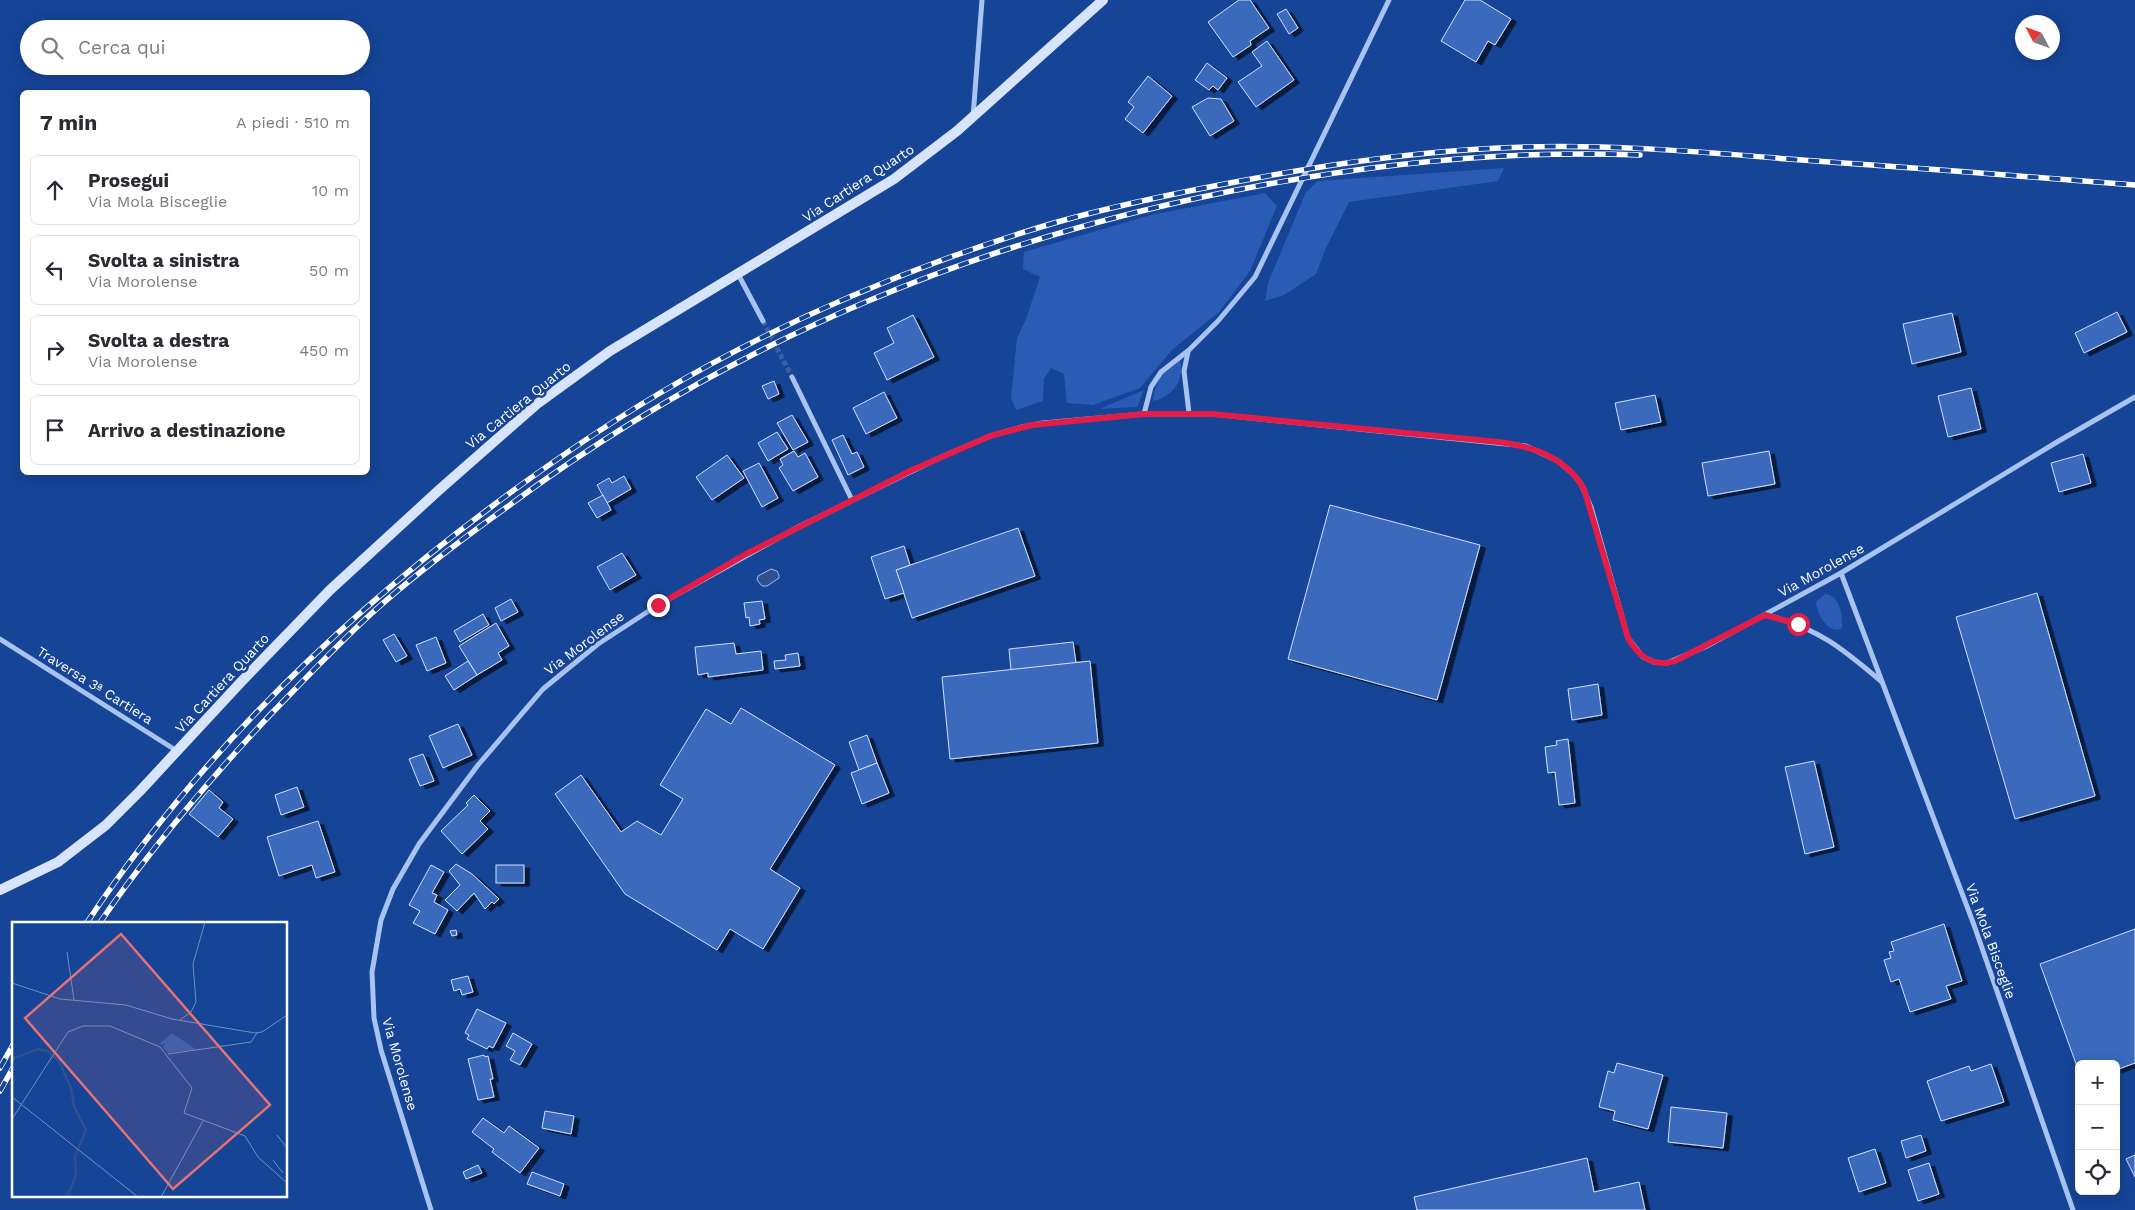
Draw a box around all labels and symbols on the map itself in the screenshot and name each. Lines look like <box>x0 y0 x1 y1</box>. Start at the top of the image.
north arrow <box>2015 15 2060 60</box>
street label: Via Cartiera Quarto <box>799 141 917 225</box>
street label: Via Cartiera Quarto <box>462 358 574 452</box>
street label: Via Morolense <box>1775 540 1867 600</box>
route end <box>647 594 670 617</box>
street label: Via Morolense <box>541 608 627 678</box>
route start <box>1787 613 1810 636</box>
street label: Via Cartiera Quarto <box>172 630 272 736</box>
street label: Traversa 3ª Cartiera <box>34 643 156 727</box>
street label: Via Mola Bisceglie <box>1963 881 2019 1001</box>
inset map <box>12 922 288 1198</box>
street label: Via Morolense <box>379 1016 421 1112</box>

